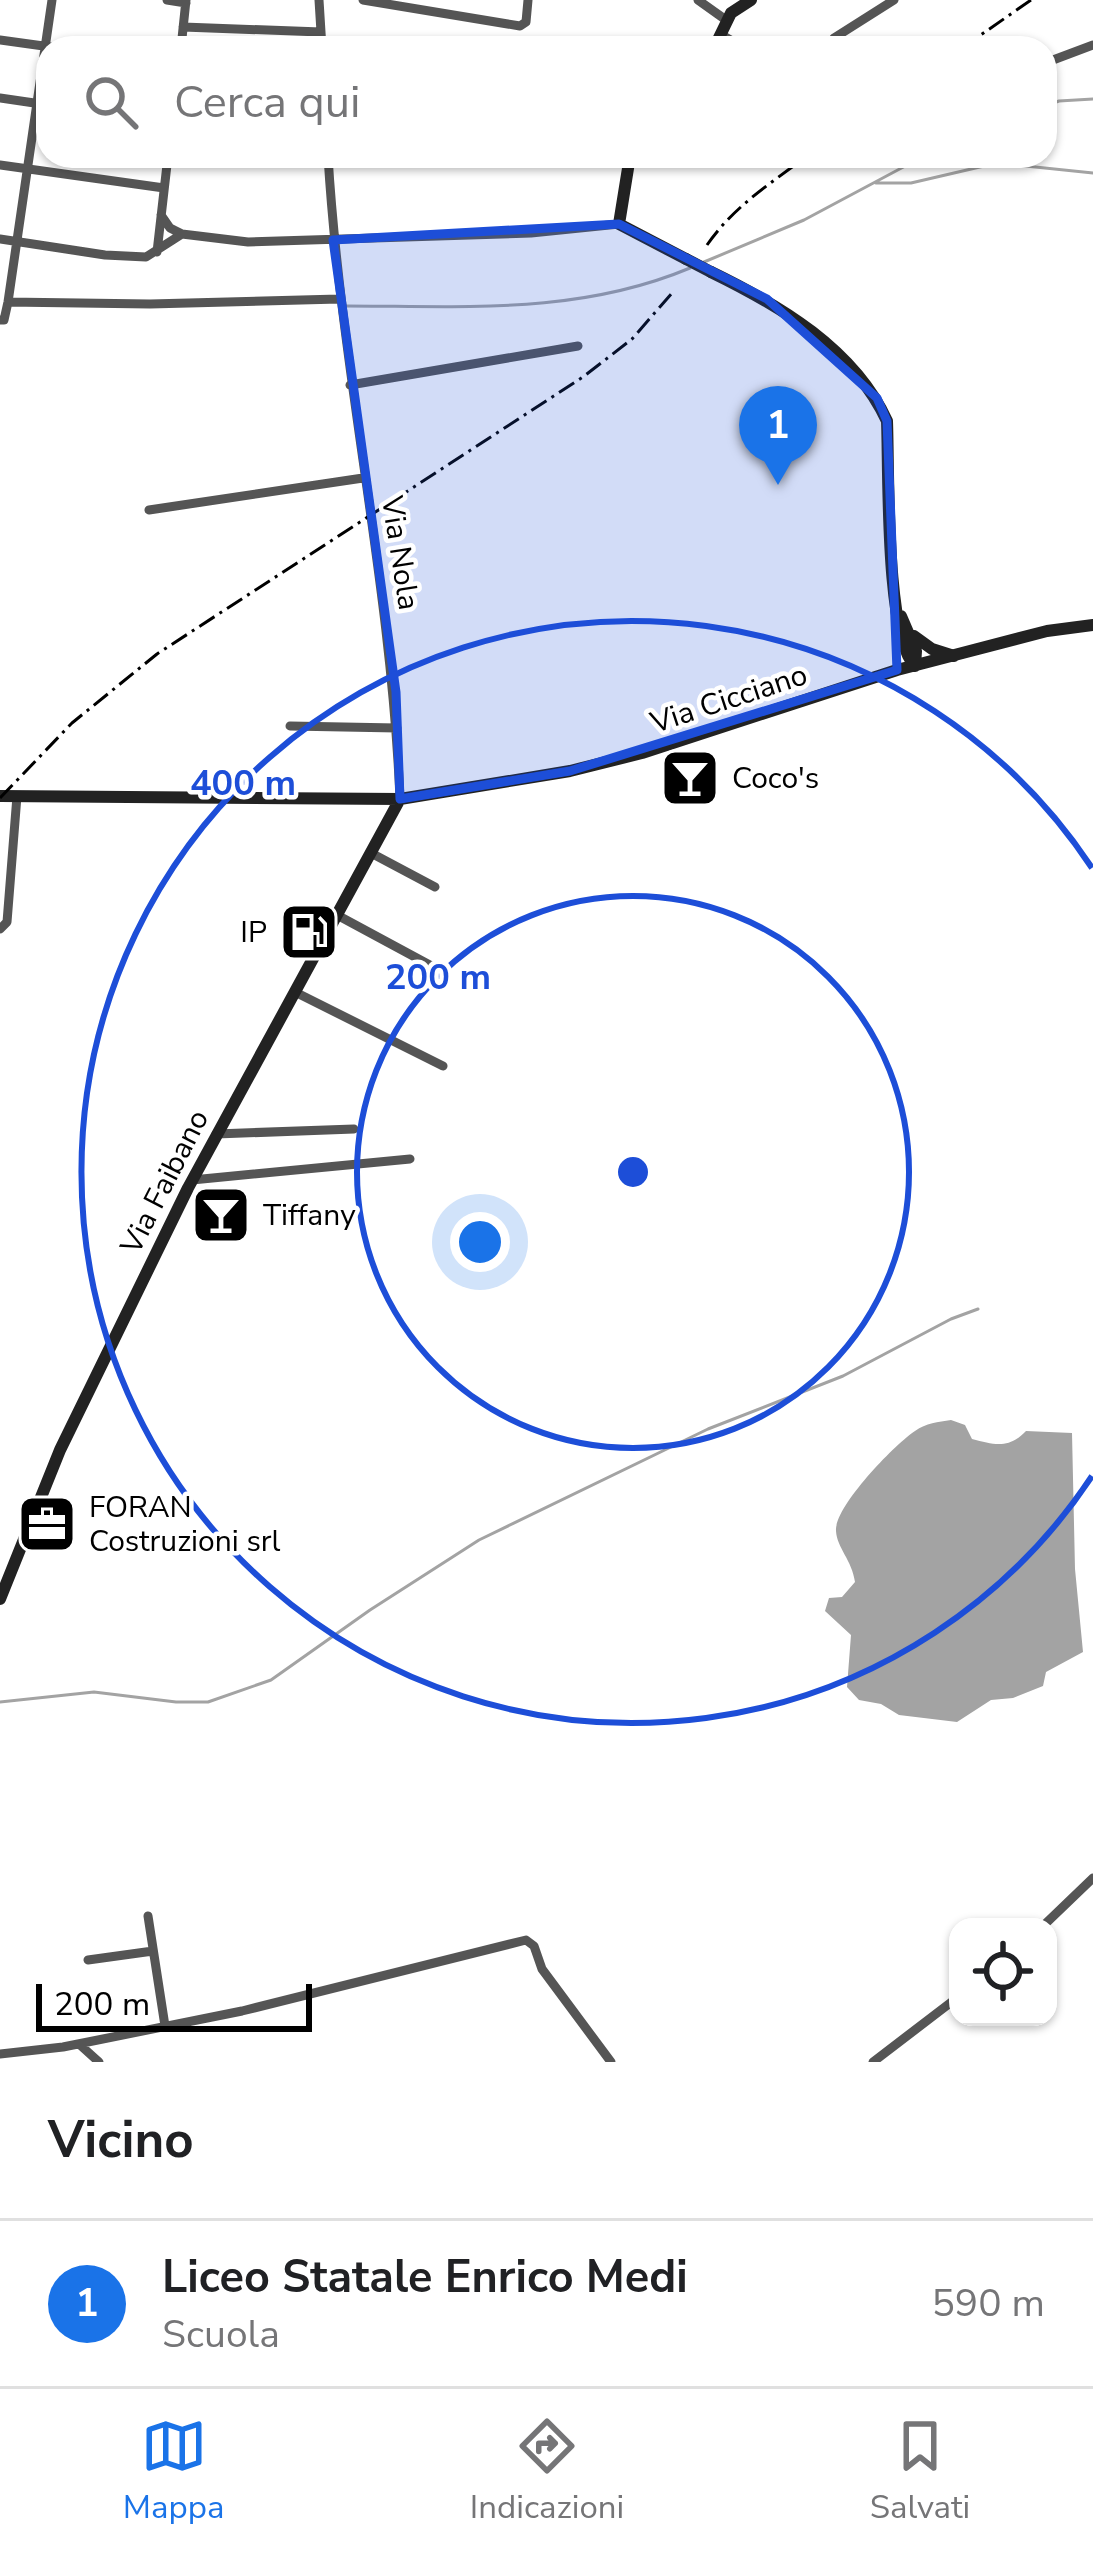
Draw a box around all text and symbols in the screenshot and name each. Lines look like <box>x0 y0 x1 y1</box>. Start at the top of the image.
search box <box>36 36 1057 168</box>
icon: search <box>78 69 144 135</box>
text: Cerca qui <box>174 72 360 133</box>
pin: 1 <box>739 386 817 485</box>
street label: Via Nola <box>371 492 429 613</box>
street label: Via Cicciano <box>644 654 813 744</box>
bar icon: Coco's <box>659 747 721 809</box>
place label: Coco's <box>732 758 819 799</box>
text: 400 m <box>190 759 296 808</box>
fuel station icon: IP <box>278 901 340 963</box>
place label: IP <box>240 912 267 953</box>
text: 200 m <box>385 953 491 1002</box>
street label: Via Faibano <box>111 1103 219 1262</box>
centre of rings <box>612 1151 654 1193</box>
bar icon: Tiffany <box>190 1184 252 1246</box>
place label: Tiffany <box>263 1195 356 1236</box>
your location <box>450 1212 510 1272</box>
place label: FORAN Costruzioni srl <box>89 1487 281 1562</box>
office icon: FORAN Costruzioni srl <box>16 1493 78 1555</box>
map controls <box>949 1918 1057 2026</box>
button: locate <box>949 1918 1057 2026</box>
scale bar <box>36 1978 312 2031</box>
text: 200 m <box>54 1982 150 2027</box>
text: Vicino <box>48 2105 194 2175</box>
text: Liceo Statale Enrico Medi <box>162 2247 688 2308</box>
text: 1 <box>75 2277 99 2330</box>
text: 590 m <box>931 2277 1045 2330</box>
text: Scuola <box>162 2308 280 2361</box>
tab: Mappa <box>123 2413 224 2530</box>
tab: Indicazioni <box>470 2413 624 2530</box>
tab: Salvati <box>870 2413 970 2530</box>

